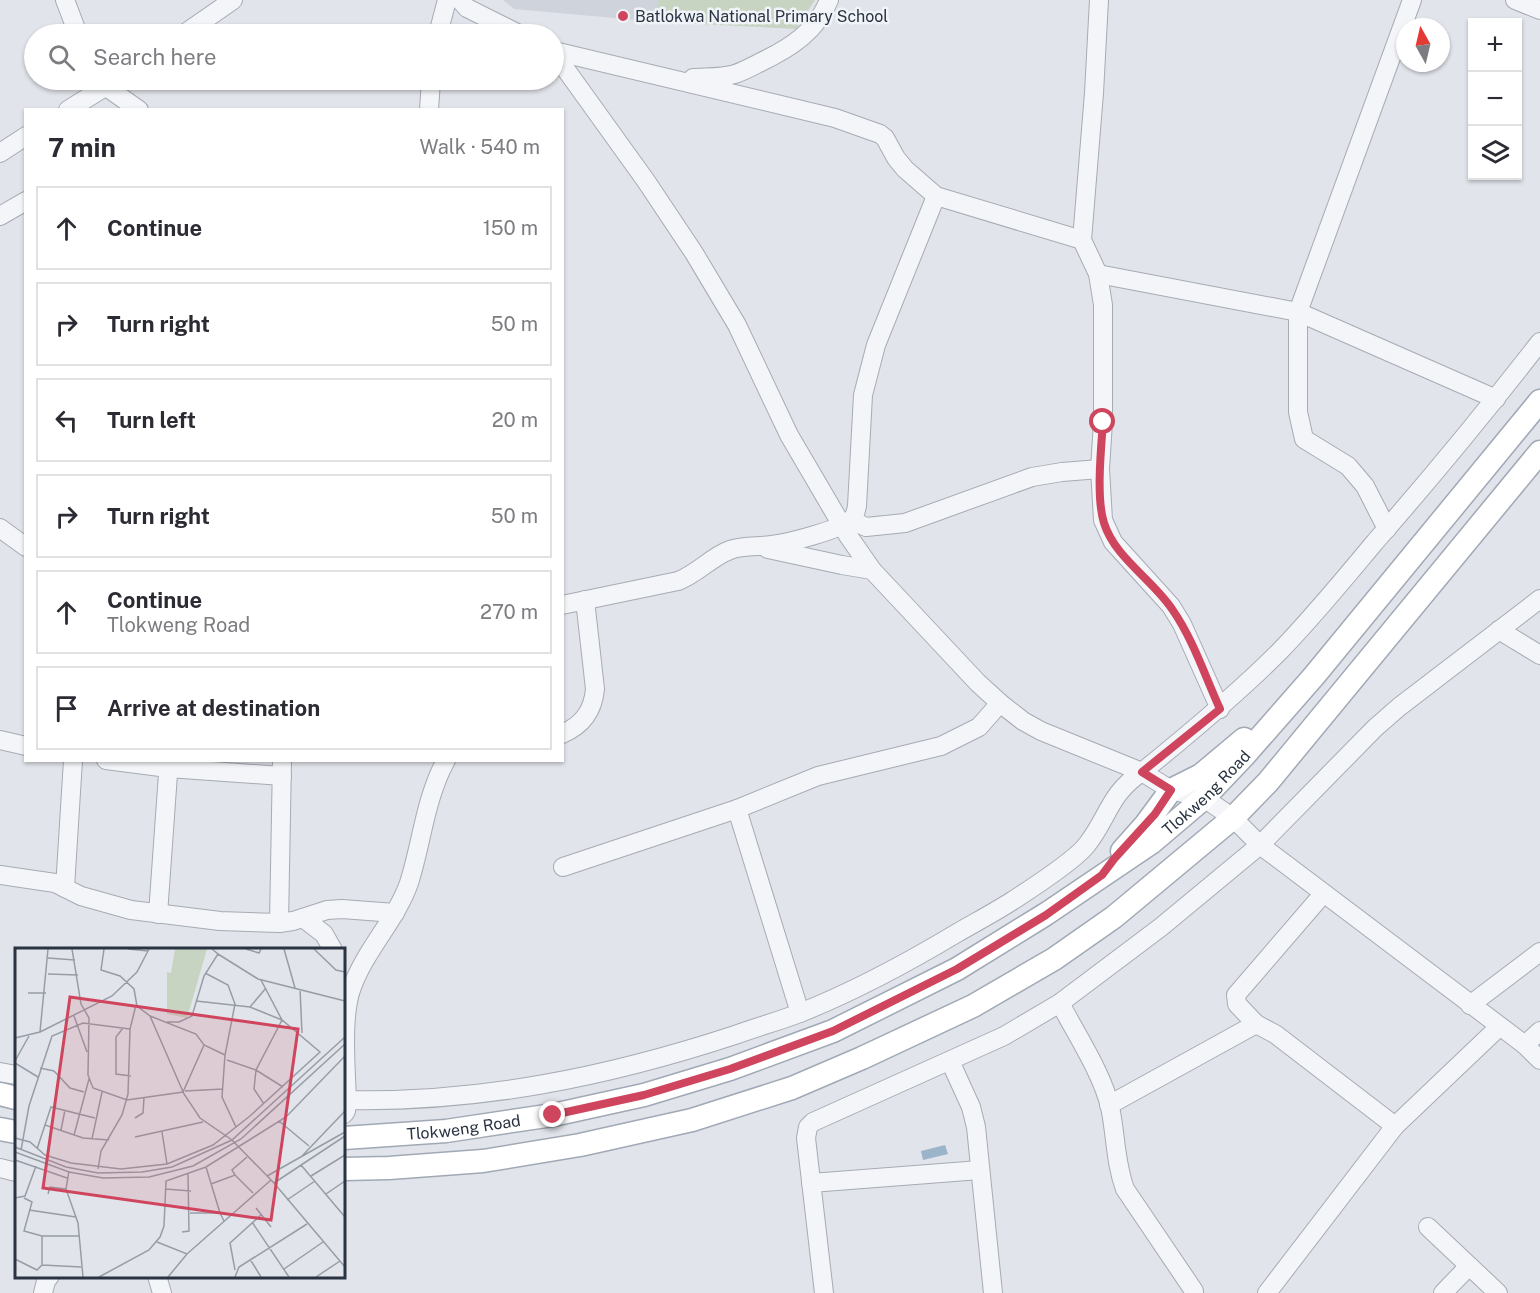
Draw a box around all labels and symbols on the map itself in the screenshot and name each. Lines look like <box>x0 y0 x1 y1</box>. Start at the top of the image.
place label: Batlokwa National Primary School <box>635 7 888 26</box>
marker: Batlokwa National Primary School <box>616 9 630 23</box>
north arrow <box>1396 18 1450 72</box>
route start <box>1089 408 1115 434</box>
street label: Tlokweng Road <box>1158 747 1254 839</box>
inset map <box>15 948 345 1278</box>
route end <box>539 1101 565 1127</box>
street label: Tlokweng Road <box>406 1111 522 1144</box>

